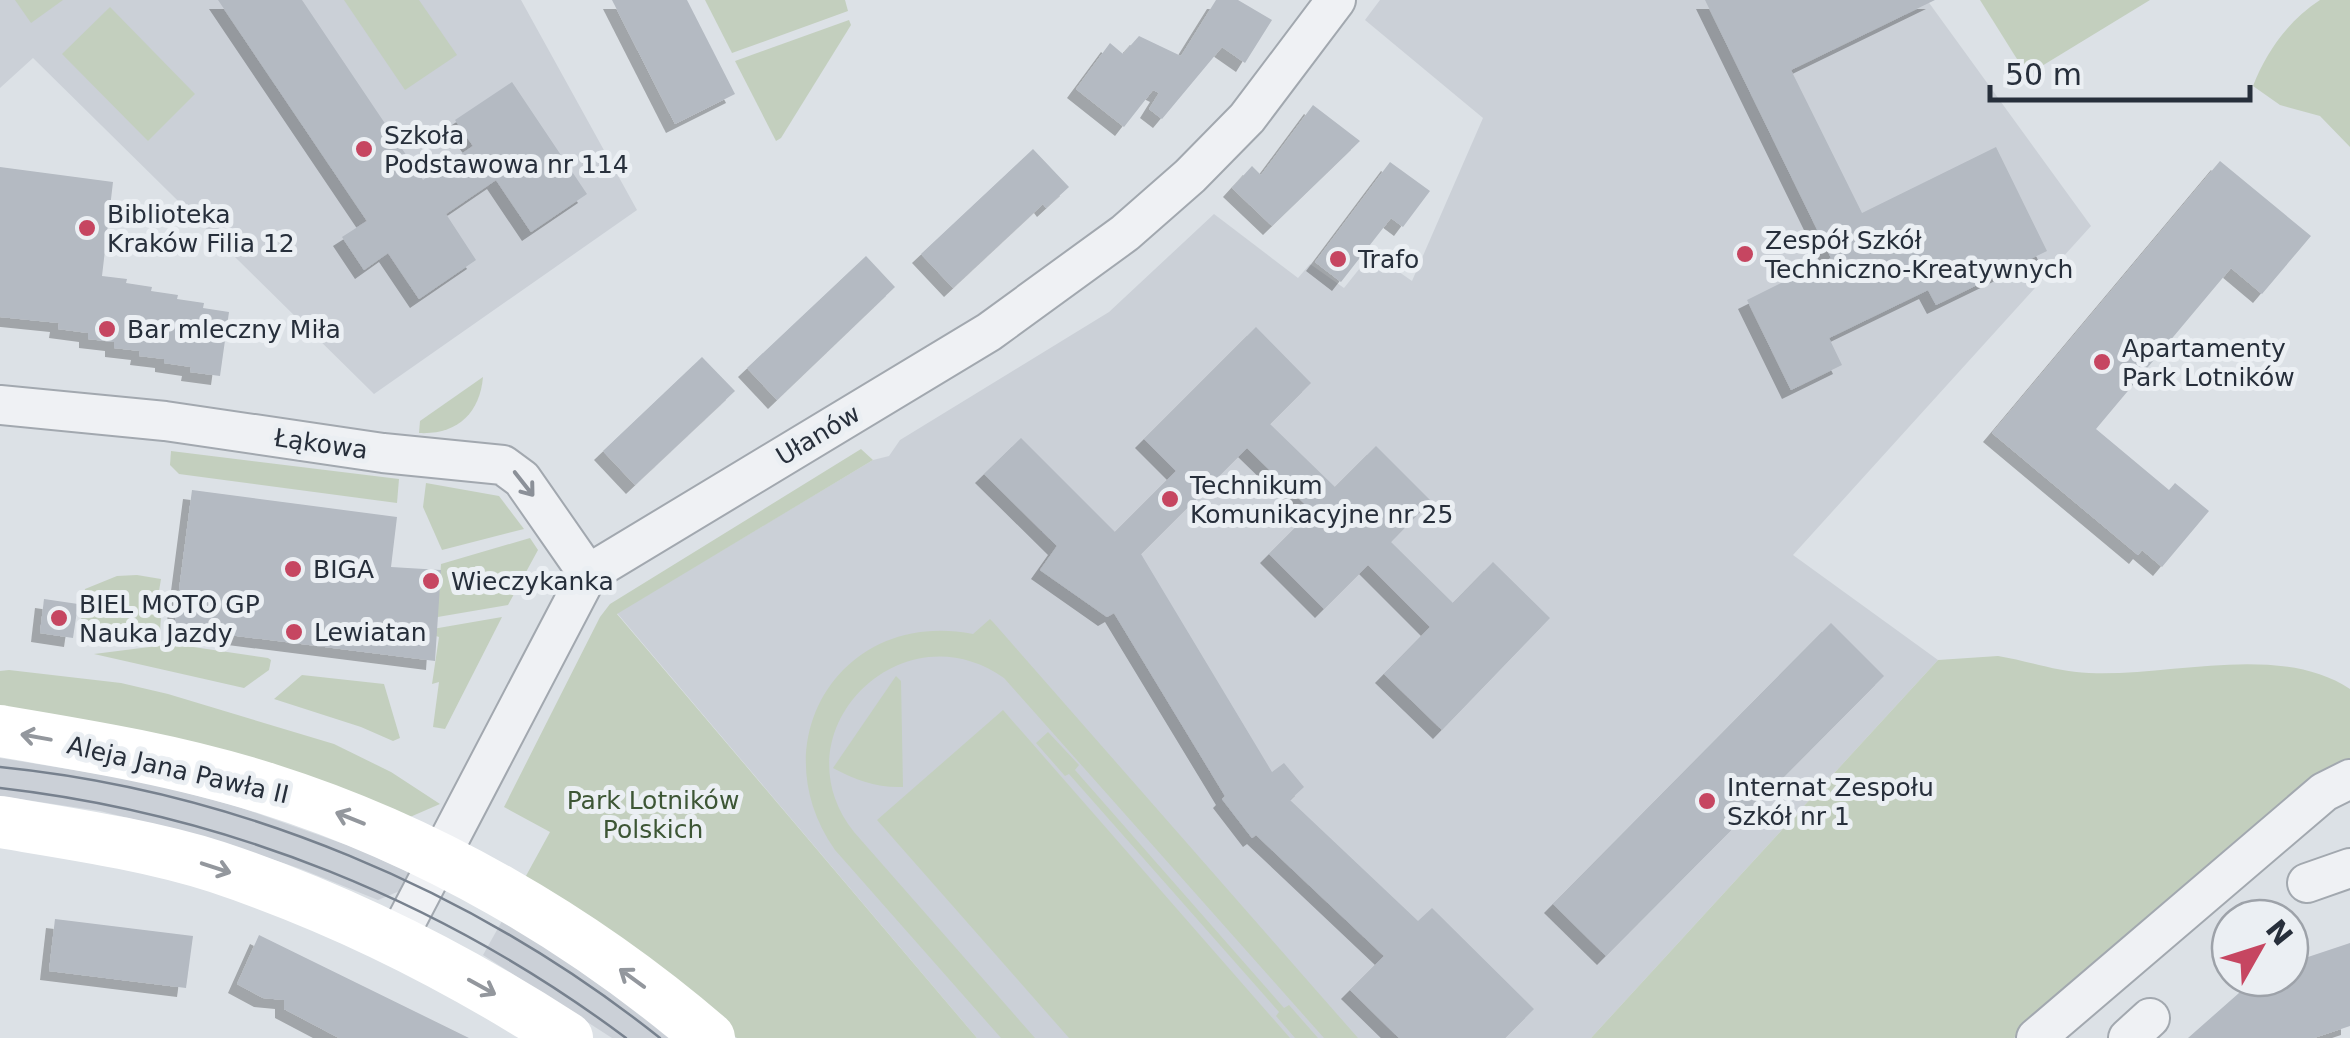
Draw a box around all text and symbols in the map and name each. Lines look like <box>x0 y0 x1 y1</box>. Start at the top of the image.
scale bar <box>1990 40 2250 102</box>
text: 50 m <box>2005 57 2082 92</box>
place label: Szkoła Podstawowa nr 114 <box>384 121 629 179</box>
marker: Szkoła Podstawowa nr 114 <box>353 138 375 160</box>
place label: Biblioteka Kraków Filia 12 <box>107 200 295 258</box>
marker: Biblioteka Kraków Filia 12 <box>76 217 98 239</box>
place label: Zespół Szkół Techniczno-Kreatywnych <box>1764 226 2073 284</box>
marker: Zespół Szkół Techniczno-Kreatywnych <box>1734 243 1756 265</box>
place label: Trafo <box>1357 245 1419 274</box>
marker: Trafo <box>1327 248 1349 270</box>
place label: Bar mleczny Miła <box>127 315 341 344</box>
marker: Bar mleczny Miła <box>96 318 118 340</box>
place label: Apartamenty Park Lotników <box>2122 334 2295 392</box>
marker: Apartamenty Park Lotników <box>2091 351 2113 373</box>
street label: Ułanów <box>771 399 865 471</box>
street label: Łąkowa <box>271 423 370 465</box>
one-way arrow <box>513 471 535 497</box>
place label: Technikum Komunikacyjne nr 25 <box>1189 471 1453 529</box>
marker: Technikum Komunikacyjne nr 25 <box>1159 488 1181 510</box>
place label: BIGA <box>313 555 374 584</box>
marker: BIGA <box>282 558 304 580</box>
place label: Wieczykanka <box>451 567 614 596</box>
marker: Wieczykanka <box>420 570 442 592</box>
place label: BIEL MOTO GP Nauka Jazdy <box>79 590 260 648</box>
marker: BIEL MOTO GP Nauka Jazdy <box>48 607 70 629</box>
place label: Lewiatan <box>314 618 427 647</box>
marker: Lewiatan <box>283 621 305 643</box>
one-way arrow <box>20 727 52 746</box>
street label: Aleja Jana Pawła II <box>64 730 292 810</box>
place label: Internat Zespołu Szkół nr 1 <box>1727 773 1934 831</box>
park label: Park Lotników Polskich <box>567 786 739 844</box>
marker: Internat Zespołu Szkół nr 1 <box>1696 790 1718 812</box>
one-way arrow <box>335 807 365 825</box>
one-way arrow <box>199 860 231 878</box>
north arrow <box>2210 898 2310 998</box>
text: N <box>2259 913 2299 952</box>
one-way arrow <box>619 968 647 989</box>
one-way arrow <box>468 977 496 997</box>

